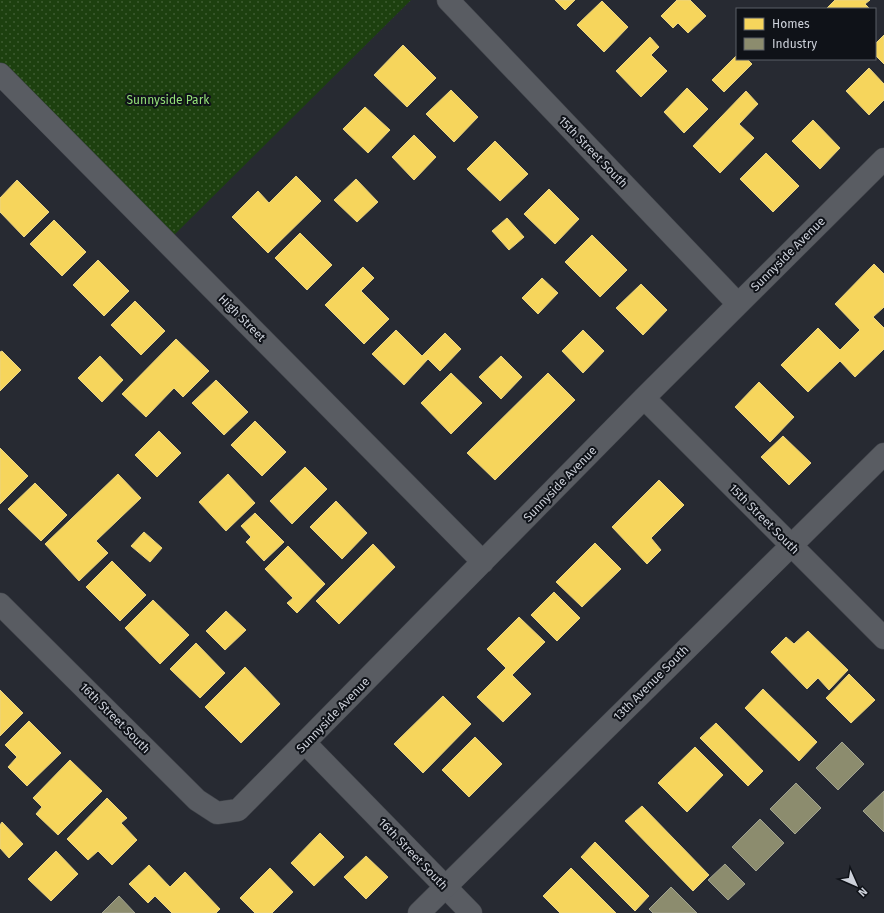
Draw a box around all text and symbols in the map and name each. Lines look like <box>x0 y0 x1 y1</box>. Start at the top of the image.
legend <box>736 8 876 60</box>
text: Homes <box>772 17 810 31</box>
text: Industry <box>772 37 817 51</box>
park label: Sunnyside Park <box>127 93 210 107</box>
street label: 15th Street South <box>556 114 630 190</box>
street label: Sunnyside Avenue <box>748 214 828 294</box>
street label: High Street <box>216 292 269 345</box>
street label: Sunnyside Avenue <box>521 444 599 524</box>
street label: 15th Street South <box>726 481 802 557</box>
street label: 13th Avenue South <box>610 642 692 724</box>
street label: Sunnyside Avenue <box>294 675 372 755</box>
street label: 16th Street South <box>77 680 153 756</box>
street label: 16th Street South <box>375 815 451 893</box>
north arrow <box>836 865 876 905</box>
text: N <box>856 885 870 899</box>

